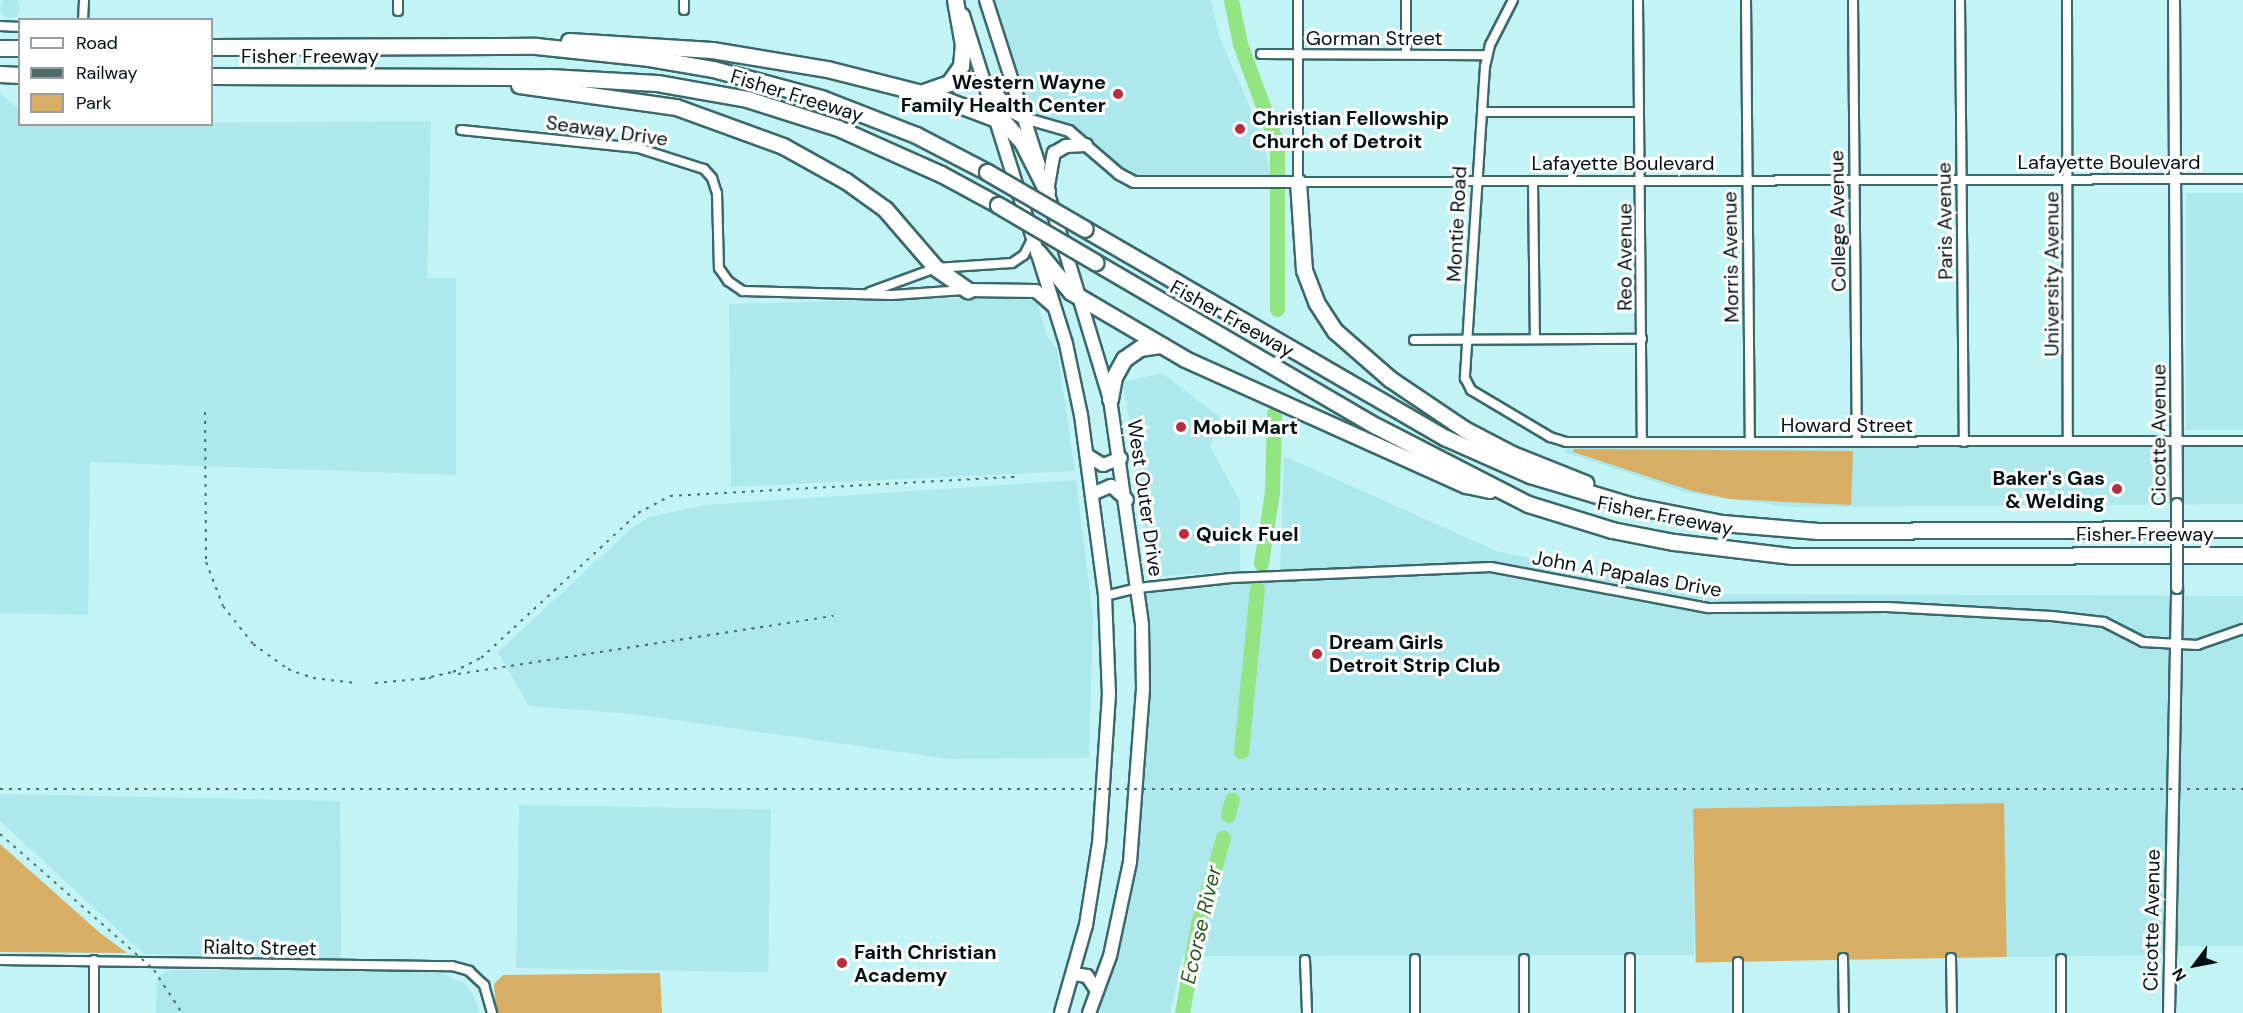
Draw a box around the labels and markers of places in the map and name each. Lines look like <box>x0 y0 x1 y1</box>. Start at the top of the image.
place label: Western Wayne Family Health Center <box>901 70 1106 117</box>
marker: Western Wayne Family Health Center <box>1111 87 1125 101</box>
place label: Christian Fellowship Church of Detroit <box>1252 106 1449 153</box>
marker: Christian Fellowship Church of Detroit <box>1233 122 1247 136</box>
place label: Mobil Mart <box>1193 415 1298 439</box>
marker: Mobil Mart <box>1174 420 1188 434</box>
place label: Baker's Gas & Welding <box>1992 466 2105 513</box>
marker: Baker's Gas & Welding <box>2110 482 2124 496</box>
place label: Quick Fuel <box>1196 522 1299 546</box>
marker: Quick Fuel <box>1177 527 1191 541</box>
place label: Dream Girls Detroit Strip Club <box>1329 630 1500 677</box>
marker: Dream Girls Detroit Strip Club <box>1310 647 1324 661</box>
place label: Faith Christian Academy <box>854 940 996 987</box>
marker: Faith Christian Academy <box>835 956 849 970</box>

